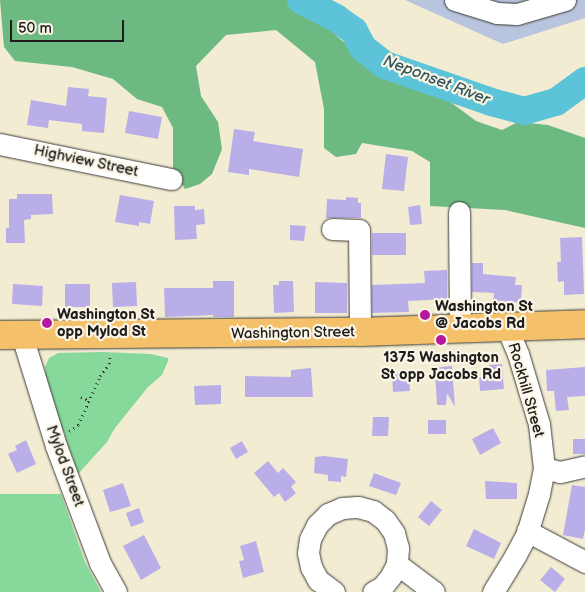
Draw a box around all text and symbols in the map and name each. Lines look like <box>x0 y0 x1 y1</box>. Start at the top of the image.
scale bar <box>12 10 126 42</box>
text: 50 m <box>18 19 52 38</box>
water label: Neponset River <box>380 52 492 110</box>
street label: Highview Street <box>32 141 140 181</box>
place label: Washington St @ Jacobs Rd <box>435 297 533 332</box>
place label: Washington St opp Mylod St <box>57 305 155 340</box>
marker: Washington St @ Jacobs Rd <box>419 309 431 321</box>
marker: Washington St opp Mylod St <box>41 317 53 329</box>
street label: Washington Street <box>231 323 355 343</box>
marker: 1375 Washington St opp Jacobs Rd <box>435 334 447 346</box>
street label: Rockhill Street <box>504 340 548 440</box>
place label: 1375 Washington St opp Jacobs Rd <box>381 348 501 383</box>
street label: Mylod Street <box>42 423 88 509</box>

